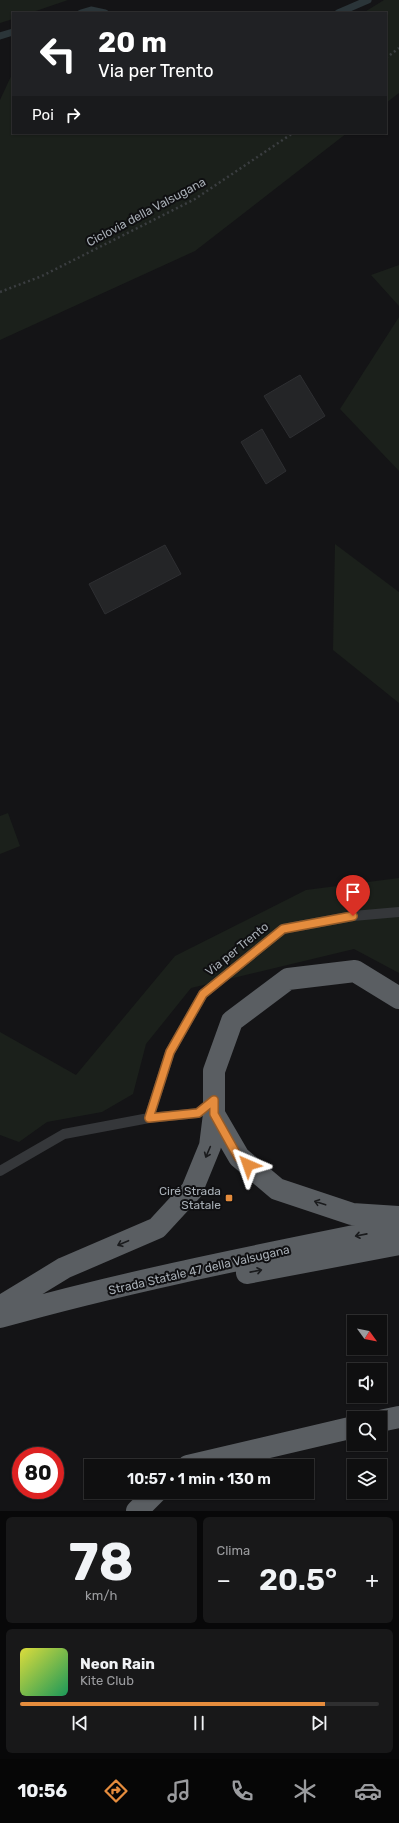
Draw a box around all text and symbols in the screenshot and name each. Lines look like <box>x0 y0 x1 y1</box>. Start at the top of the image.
text: 20 m <box>98 26 167 59</box>
icon: left <box>32 28 84 80</box>
text: Via per Trento <box>98 60 213 82</box>
icon: right <box>62 104 84 126</box>
text: Poi <box>32 106 54 124</box>
street label: Ciclovia della Valsugana <box>84 175 208 249</box>
pin <box>336 875 370 916</box>
icon: arrive <box>342 881 364 903</box>
street label: Via per Trento <box>203 919 271 979</box>
position arrow <box>227 1144 269 1186</box>
one-way arrow <box>203 1146 211 1158</box>
place label: Ciré Strada Statale <box>159 1184 221 1212</box>
marker: Ciré Strada Statale <box>224 1193 234 1203</box>
one-way arrow <box>314 1199 326 1207</box>
one-way arrow <box>355 1231 368 1239</box>
one-way arrow <box>117 1240 129 1247</box>
street label: Strada Statale 47 della Valsugana <box>107 1242 291 1298</box>
one-way arrow <box>249 1267 262 1275</box>
north arrow <box>347 1315 387 1355</box>
map controls <box>347 1315 387 1499</box>
button: sound <box>347 1363 387 1403</box>
button: search <box>347 1411 387 1451</box>
speed limit sign: 80 <box>12 1447 64 1499</box>
button: layers <box>347 1459 387 1499</box>
text: 10:57 · 1 min · 130 m <box>127 1470 271 1488</box>
text: 78 <box>69 1531 134 1593</box>
text: Clima <box>217 1543 250 1558</box>
text: 20.5° <box>259 1562 337 1598</box>
text: − <box>217 1567 231 1594</box>
text: + <box>365 1567 379 1594</box>
text: km/h <box>85 1588 117 1603</box>
text: Neon Rain <box>80 1655 155 1673</box>
text: Kite Club <box>80 1673 134 1688</box>
icon: previous <box>69 1712 91 1734</box>
icon: pause <box>188 1712 210 1734</box>
icon: next <box>308 1712 330 1734</box>
icon: directions <box>102 1777 130 1805</box>
icon: music <box>165 1777 193 1805</box>
icon: phone <box>228 1777 256 1805</box>
icon: climate <box>291 1777 319 1805</box>
icon: car <box>354 1777 382 1805</box>
text: 10:56 <box>17 1780 67 1802</box>

